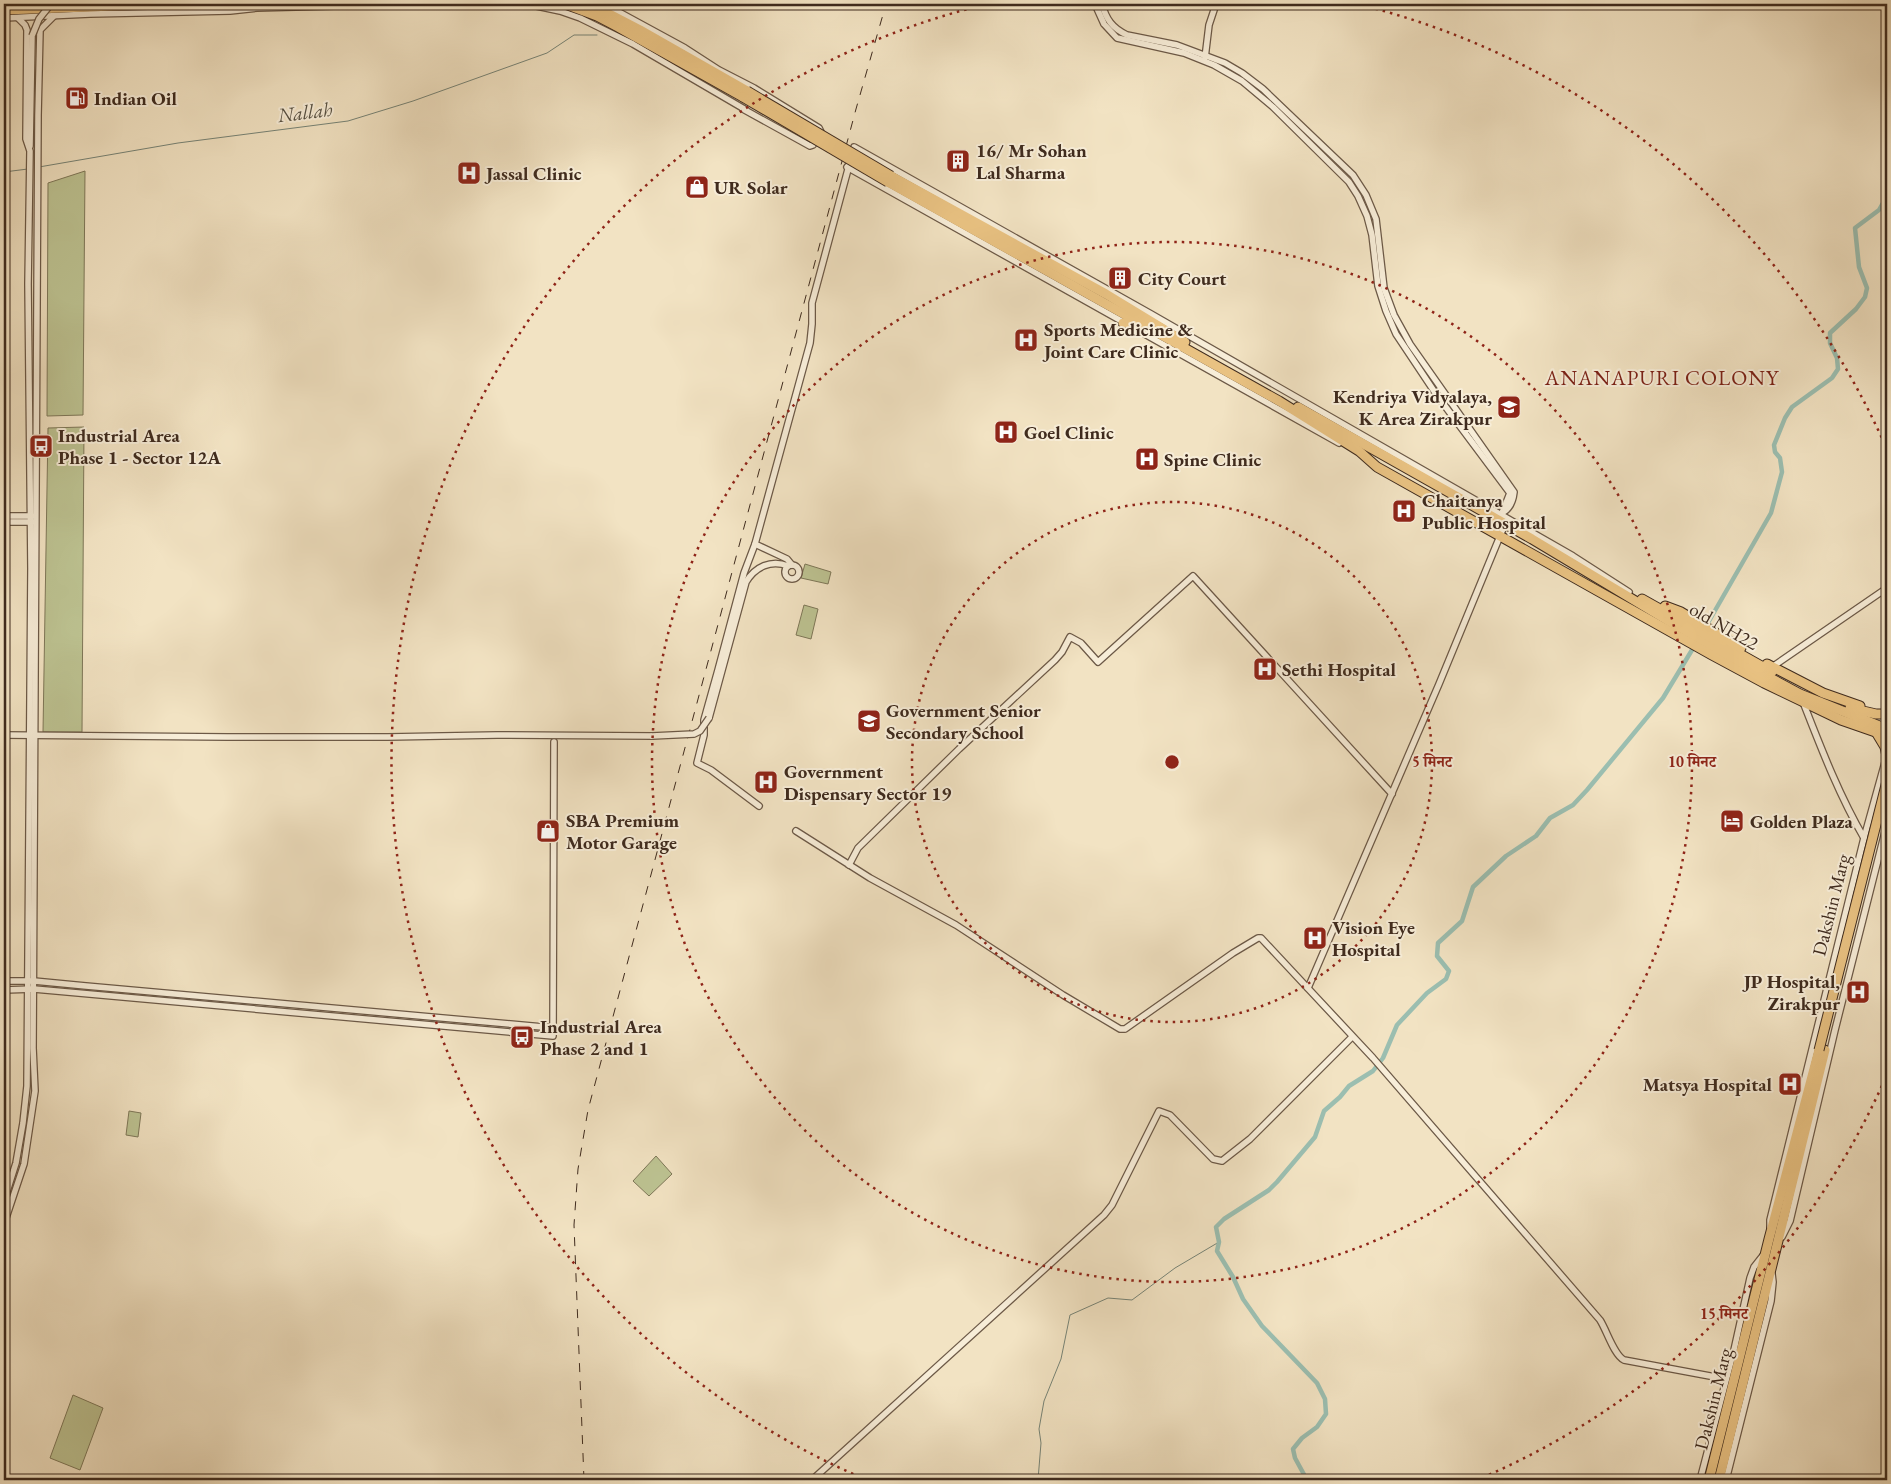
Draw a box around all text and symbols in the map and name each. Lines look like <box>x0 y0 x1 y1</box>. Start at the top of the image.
fuel station icon: Indian Oil <box>64 85 90 111</box>
place label: Indian Oil <box>94 86 177 111</box>
water label: Nallah <box>275 96 334 128</box>
place label: 16/ Mr Sohan Lal Sharma <box>976 138 1087 185</box>
building icon: 16/ Mr Sohan Lal Sharma <box>945 148 971 174</box>
hospital icon: Jassal Clinic <box>456 160 482 186</box>
place label: Jassal Clinic <box>484 161 582 186</box>
shop icon: UR Solar <box>684 174 710 200</box>
place label: UR Solar <box>714 175 788 200</box>
building icon: City Court <box>1107 265 1133 291</box>
place label: City Court <box>1138 266 1226 291</box>
place label: Sports Medicine & Joint Care Clinic <box>1042 317 1193 364</box>
hospital icon: Sports Medicine & Joint Care Clinic <box>1013 327 1039 353</box>
district label: ANANAPURI COLONY <box>1544 364 1780 391</box>
place label: Kendriya Vidyalaya, K Area Zirakpur <box>1333 384 1492 431</box>
school or university icon: Kendriya Vidyalaya, K Area Zirakpur <box>1496 394 1522 420</box>
hospital icon: Goel Clinic <box>993 419 1019 445</box>
place label: Goel Clinic <box>1024 420 1114 445</box>
place label: Industrial Area Phase 1 - Sector 12A <box>58 423 221 470</box>
bus stop icon: Industrial Area Phase 1 - Sector 12A <box>28 433 54 459</box>
hospital icon: Spine Clinic <box>1134 446 1160 472</box>
place label: Spine Clinic <box>1164 447 1261 472</box>
place label: Chaitanya Public Hospital <box>1422 488 1546 535</box>
hospital icon: Chaitanya Public Hospital <box>1391 498 1417 524</box>
street label: old NH22 <box>1685 596 1763 656</box>
hospital icon: Sethi Hospital <box>1252 656 1278 682</box>
place label: Sethi Hospital <box>1282 657 1397 682</box>
place label: Government Senior Secondary School <box>886 698 1041 745</box>
school or university icon: Government Senior Secondary School <box>856 708 882 734</box>
text: 5 मिनट <box>1412 752 1454 771</box>
text: 10 मिनट <box>1668 752 1718 771</box>
centre of rings <box>1163 753 1181 771</box>
place label: Government Dispensary Sector 19 <box>784 759 951 806</box>
hospital icon: Government Dispensary Sector 19 <box>753 769 779 795</box>
place label: SBA Premium Motor Garage <box>566 808 680 855</box>
hotel icon: Golden Plaza <box>1719 808 1745 834</box>
place label: Golden Plaza <box>1750 809 1854 834</box>
shop icon: SBA Premium Motor Garage <box>535 818 561 844</box>
street label: Dakshin Marg <box>1806 851 1856 959</box>
place label: Vision Eye Hospital <box>1332 915 1415 962</box>
hospital icon: Vision Eye Hospital <box>1302 925 1328 951</box>
place label: JP Hospital, Zirakpur <box>1742 969 1840 1016</box>
hospital icon: JP Hospital, Zirakpur <box>1845 979 1871 1005</box>
place label: Industrial Area Phase 2 and 1 <box>540 1014 662 1061</box>
bus stop icon: Industrial Area Phase 2 and 1 <box>509 1024 535 1050</box>
hospital icon: Matsya Hospital <box>1777 1071 1803 1097</box>
place label: Matsya Hospital <box>1643 1072 1773 1097</box>
text: 15 मिनट <box>1700 1304 1750 1323</box>
street label: Dakshin Marg <box>1688 1345 1738 1453</box>

